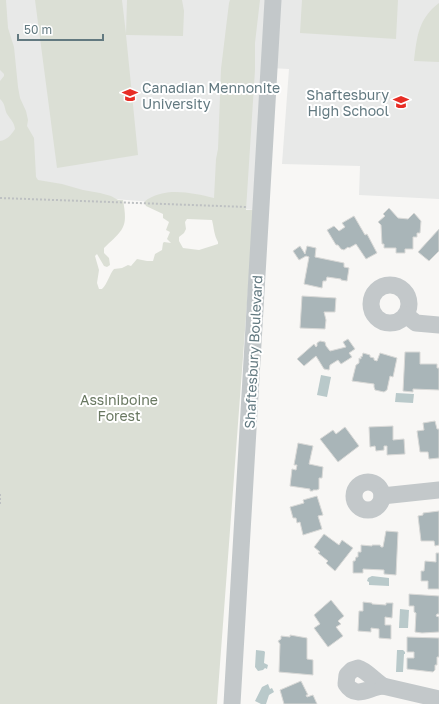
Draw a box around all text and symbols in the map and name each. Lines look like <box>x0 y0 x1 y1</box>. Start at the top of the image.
scale bar <box>18 16 103 42</box>
text: 50 m <box>24 22 52 37</box>
place label: Canadian Mennonite University <box>142 79 280 112</box>
school or university icon: Canadian Mennonite University <box>121 86 139 104</box>
place label: Shaftesbury High School <box>306 86 389 119</box>
school or university icon: Shaftesbury High School <box>392 93 410 111</box>
street label: Shaftesbury Boulevard <box>240 275 266 429</box>
park label: Assiniboine Forest <box>80 391 158 424</box>

